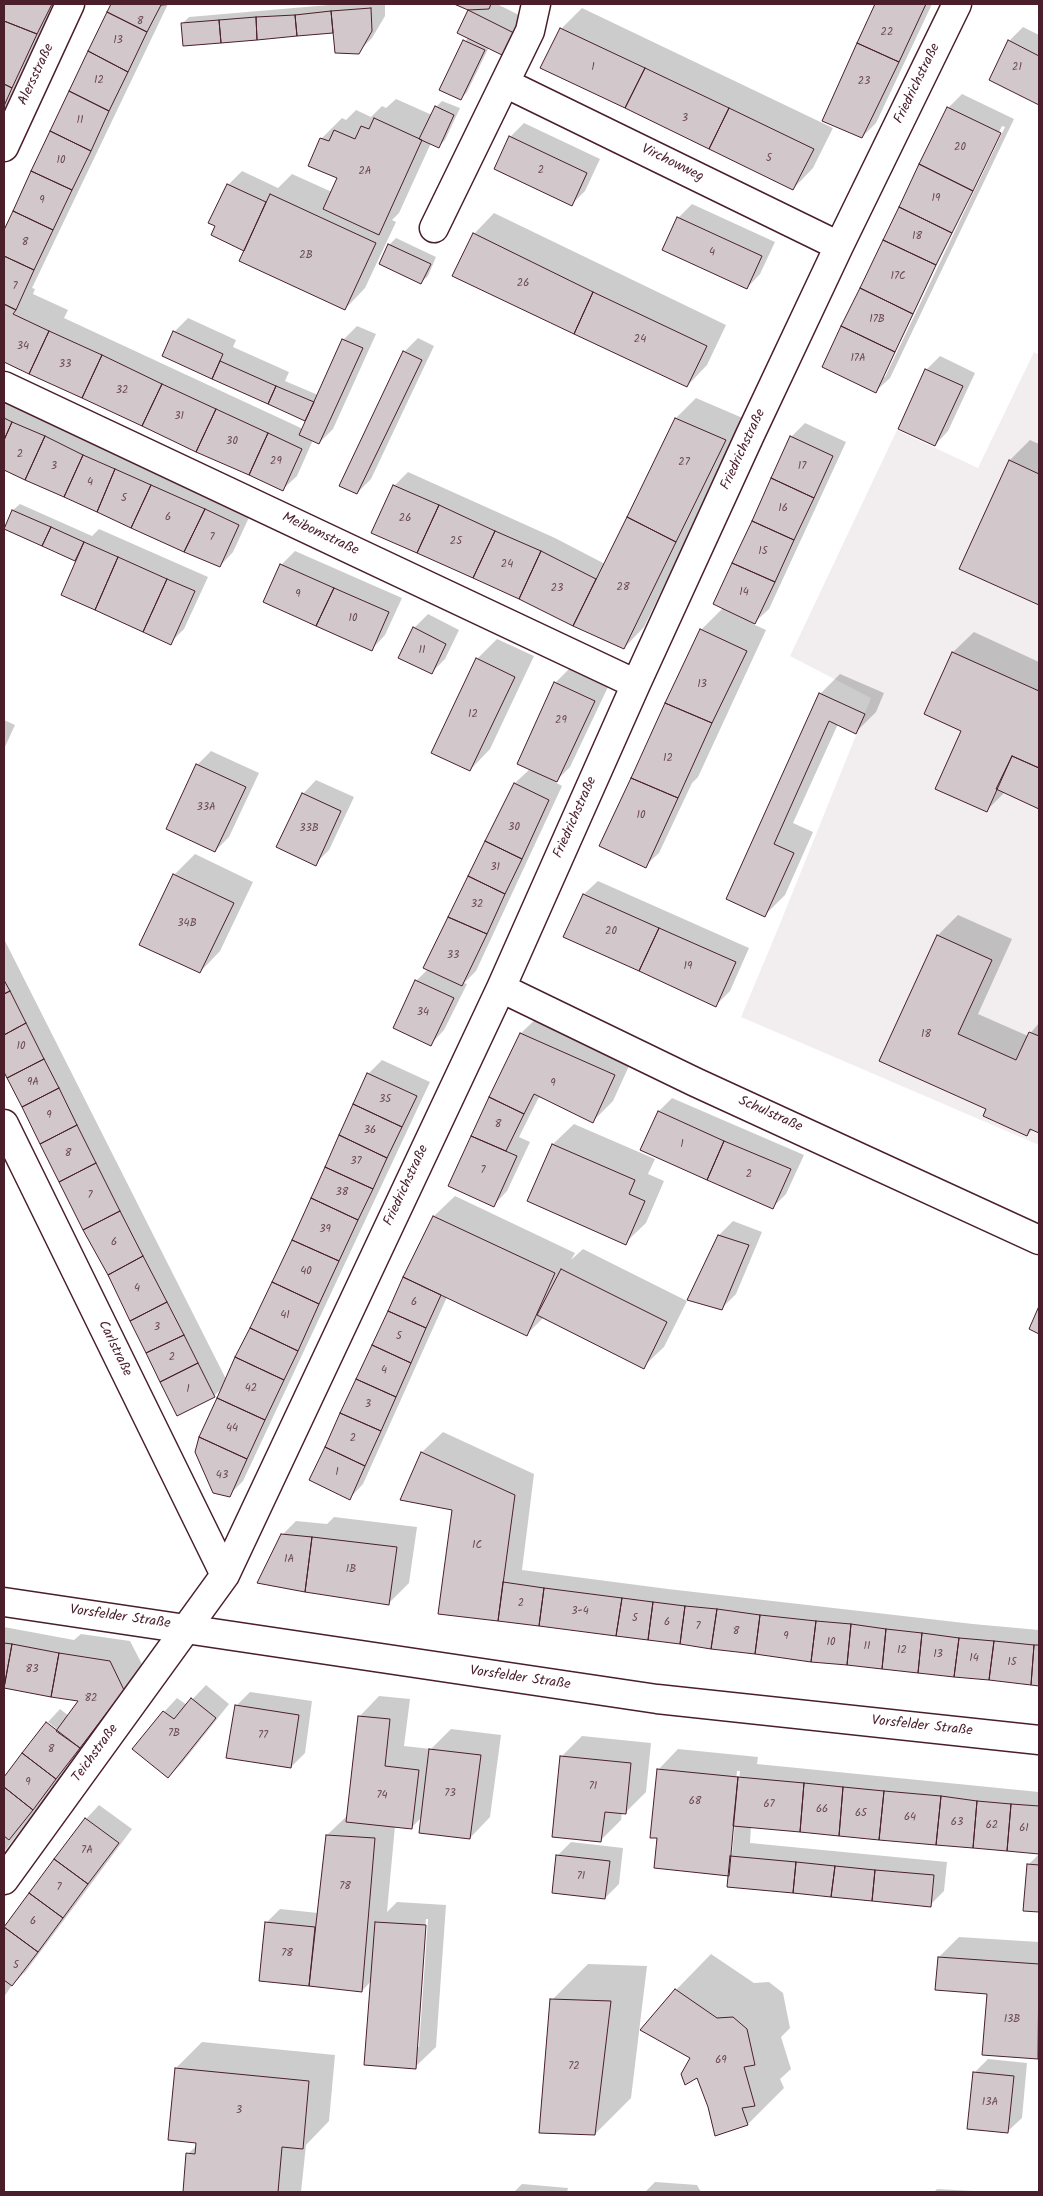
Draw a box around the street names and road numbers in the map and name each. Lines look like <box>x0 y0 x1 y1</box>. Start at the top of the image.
street label: Friedrichstraße <box>891 41 945 127</box>
street label: Alersstraße <box>15 42 59 108</box>
street label: Virchowweg <box>638 142 706 186</box>
street label: Friedrichstraße <box>718 407 770 493</box>
street label: Meibomstraße <box>279 510 361 560</box>
street label: Friedrichstraße <box>551 775 601 861</box>
street label: Schulstraße <box>735 1093 805 1137</box>
street label: Friedrichstraße <box>381 1143 433 1229</box>
street label: Carlstraße <box>93 1318 135 1380</box>
street label: Vorsfelder Straße <box>69 1603 171 1633</box>
street label: Vorsfelder Straße <box>469 1664 571 1694</box>
street label: Vorsfelder Straße <box>871 1713 973 1741</box>
street label: Teichstraße <box>69 1722 123 1786</box>

